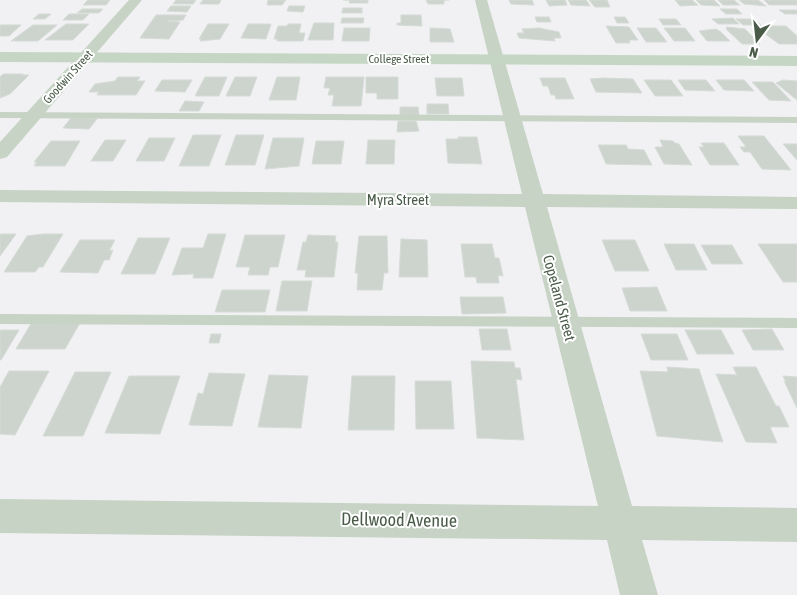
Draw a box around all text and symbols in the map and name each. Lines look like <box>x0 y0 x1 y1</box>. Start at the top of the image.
north arrow <box>732 15 782 65</box>
text: N <box>748 44 760 61</box>
street label: Goodwin Street <box>40 47 96 107</box>
street label: College Street <box>368 52 430 66</box>
street label: Myra Street <box>367 191 429 208</box>
street label: Copeland Street <box>540 253 579 343</box>
street label: Dellwood Avenue <box>341 508 457 531</box>

